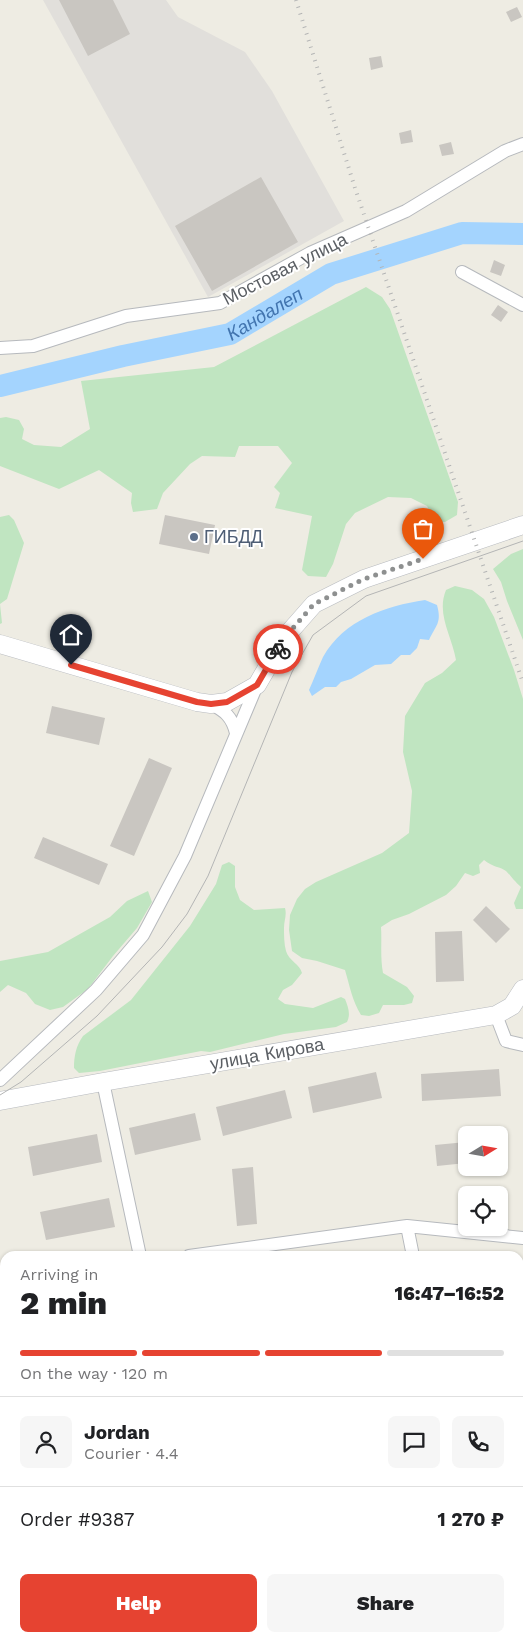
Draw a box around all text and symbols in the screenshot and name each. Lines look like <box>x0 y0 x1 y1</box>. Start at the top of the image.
street label: Мостовая улица <box>219 228 351 309</box>
water label: Кандалеп <box>222 282 308 345</box>
pin <box>402 508 444 559</box>
icon: bag <box>409 515 437 543</box>
place label: ГИБДД <box>204 526 263 547</box>
marker: ГИБДД <box>188 531 200 543</box>
pin <box>50 614 92 665</box>
icon: home <box>57 621 85 649</box>
courier <box>253 624 303 674</box>
icon: bike <box>264 635 292 663</box>
street label: улица Кирова <box>208 1033 327 1074</box>
north arrow <box>458 1126 508 1176</box>
map controls <box>458 1126 508 1236</box>
button: locate <box>458 1186 508 1236</box>
text: Arriving in <box>20 1265 98 1284</box>
text: 16:47–16:52 <box>395 1282 504 1305</box>
text: 2 min <box>20 1284 107 1322</box>
text: On the way · 120 m <box>20 1364 168 1383</box>
button: person <box>20 1416 72 1468</box>
button: chat <box>388 1416 440 1468</box>
button: phone <box>452 1416 504 1468</box>
text: Jordan <box>84 1421 150 1444</box>
text: Courier · 4.4 <box>84 1444 179 1463</box>
text: Order #9387 <box>20 1508 134 1531</box>
text: 1 270 ₽ <box>438 1508 504 1531</box>
button: Help <box>20 1574 257 1632</box>
button: Share <box>267 1574 504 1632</box>

